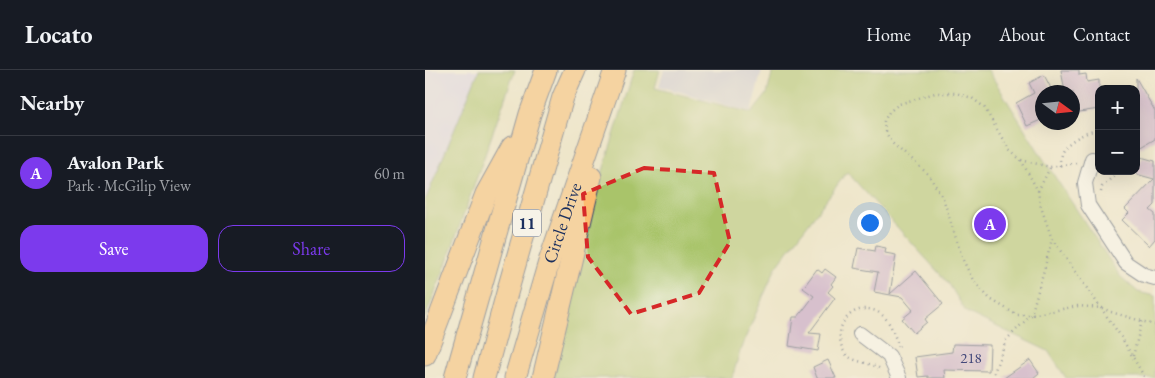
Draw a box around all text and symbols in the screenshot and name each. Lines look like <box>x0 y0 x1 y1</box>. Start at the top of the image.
text: Locato <box>25 19 93 50</box>
text: Home <box>866 23 911 46</box>
text: Map <box>939 23 971 46</box>
text: About <box>999 23 1045 46</box>
text: Contact <box>1073 23 1130 46</box>
north arrow <box>1035 85 1080 130</box>
map controls <box>1095 85 1140 175</box>
button: + <box>1095 85 1140 130</box>
text: Nearby <box>20 89 84 116</box>
button: − <box>1095 130 1140 175</box>
text: Avalon Park <box>67 150 164 175</box>
text: A <box>30 163 42 184</box>
text: 60 m <box>374 163 405 184</box>
text: Park · McGilip View <box>67 175 191 196</box>
street label: Circle Drive <box>537 179 586 266</box>
pin: A <box>974 205 1006 243</box>
road number: 11 <box>513 210 541 237</box>
your location <box>857 210 883 236</box>
button: Save <box>20 225 208 272</box>
button: Share <box>218 225 405 272</box>
house number: 218 <box>960 348 982 367</box>

